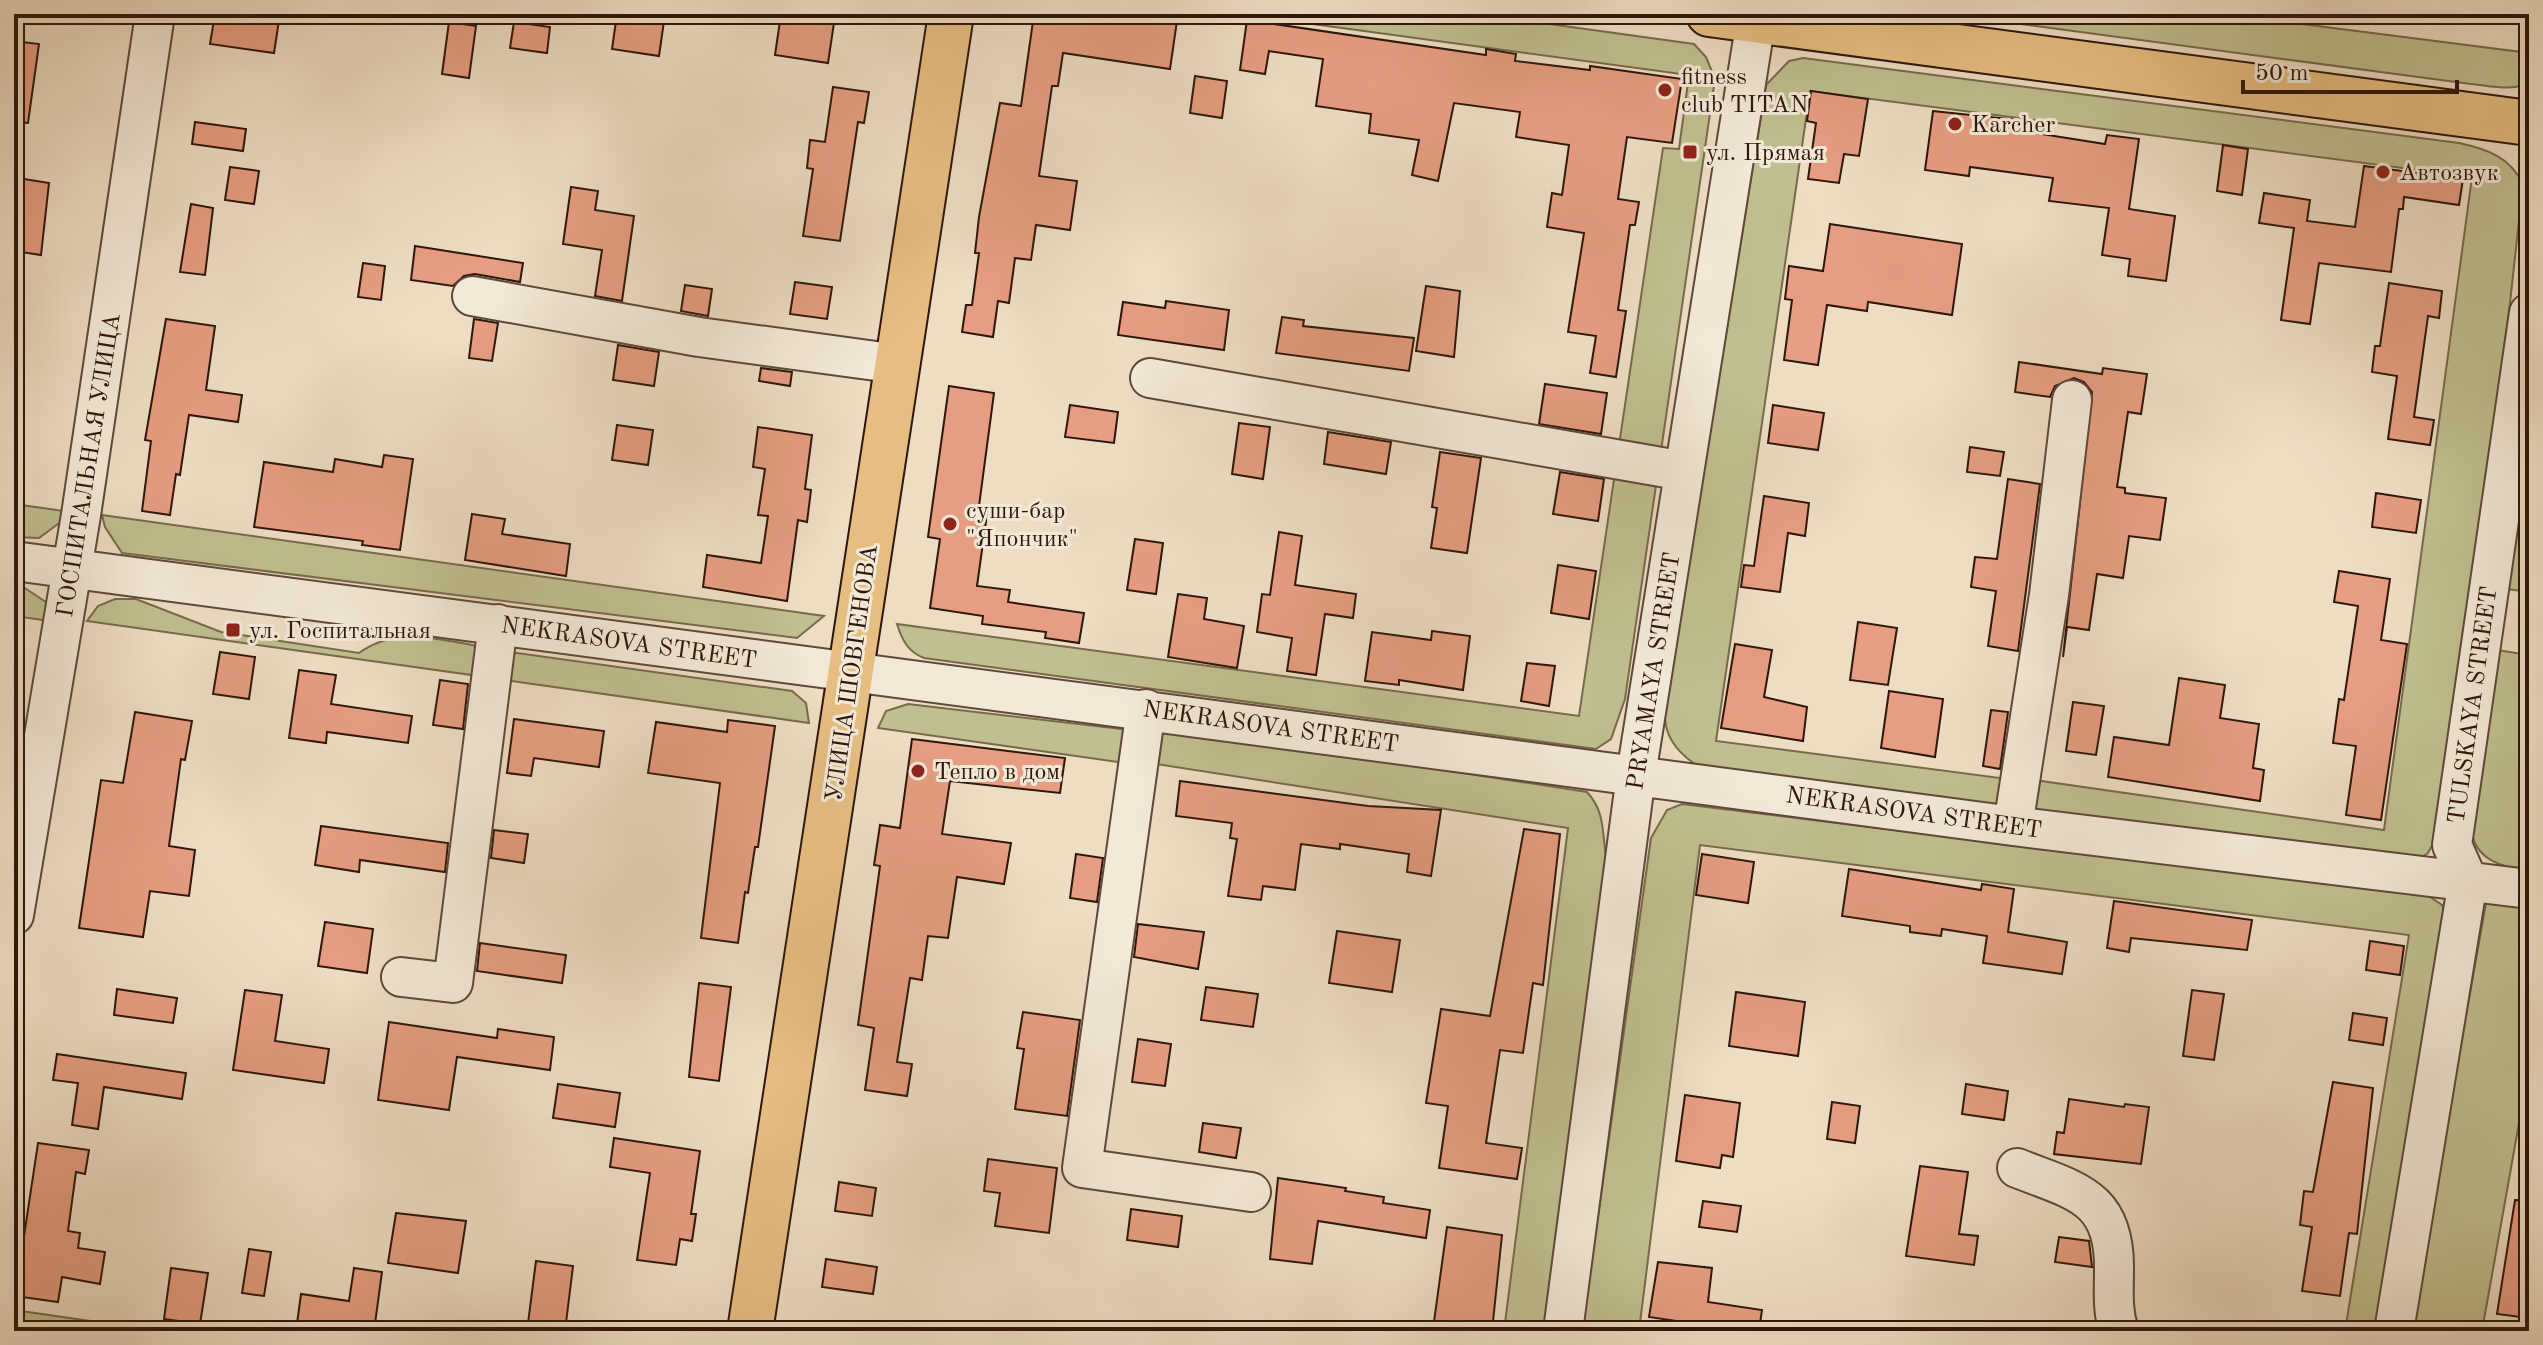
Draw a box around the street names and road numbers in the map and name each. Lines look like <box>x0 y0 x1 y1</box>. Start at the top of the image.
street label: ГОСПИТАЛЬНАЯ УЛИЦА <box>54 311 126 619</box>
street label: УЛИЦА ШОВГЕНОВА <box>823 543 883 803</box>
street label: PRYAMAYA STREET <box>1624 551 1686 792</box>
street label: TULSKAYA STREET <box>2445 585 2503 826</box>
street label: NEKRASOVA STREET <box>499 614 758 674</box>
street label: NEKRASOVA STREET <box>1141 698 1400 758</box>
street label: NEKRASOVA STREET <box>1784 784 2043 844</box>

